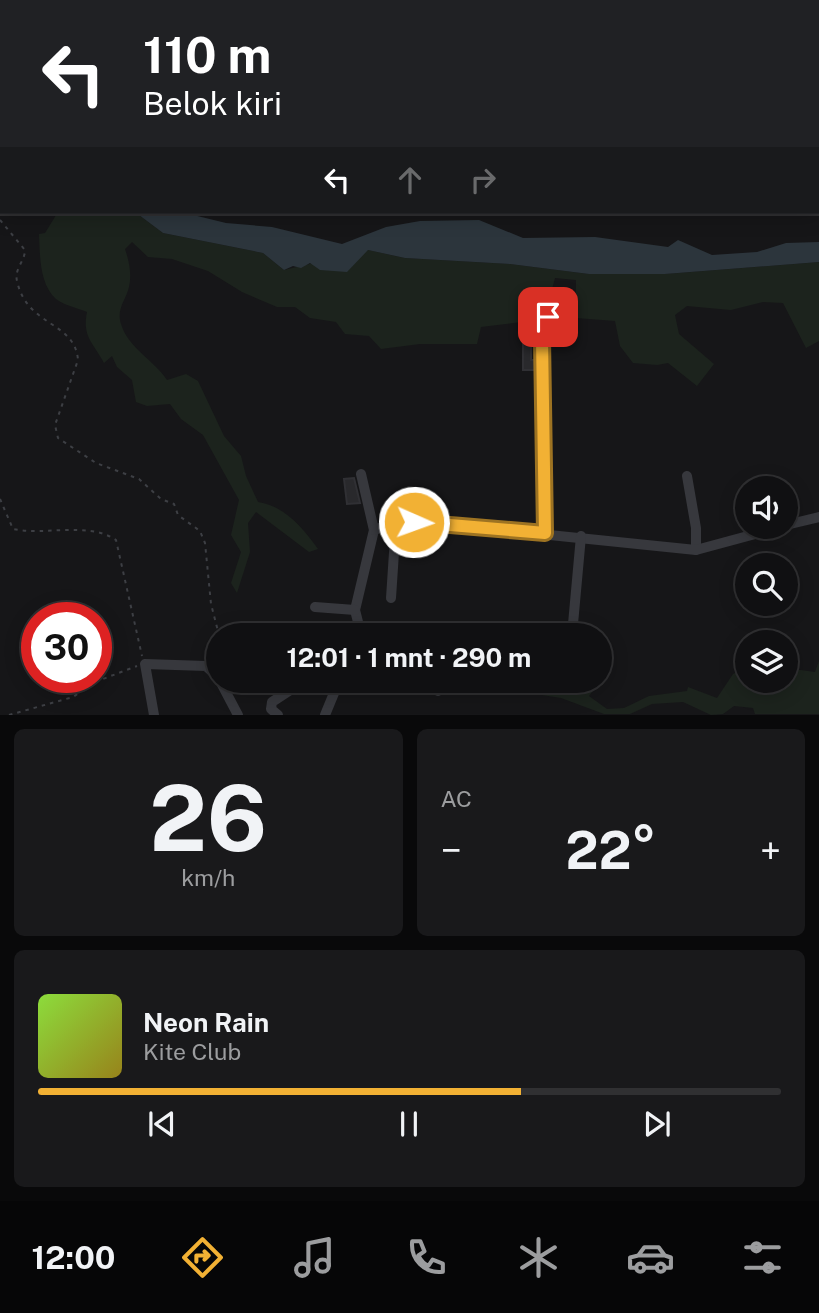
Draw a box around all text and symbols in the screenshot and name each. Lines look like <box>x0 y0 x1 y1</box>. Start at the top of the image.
text: 110 m <box>143 26 271 84</box>
icon: left <box>28 28 119 119</box>
text: Belok kiri <box>143 85 282 122</box>
icon: left <box>318 161 356 199</box>
icon: ahead <box>391 161 429 199</box>
icon: right <box>464 161 502 199</box>
pin <box>518 287 578 347</box>
icon: arrive <box>529 298 567 336</box>
map controls <box>735 476 798 693</box>
button: sound <box>735 476 798 539</box>
position arrow <box>377 485 451 559</box>
button: search <box>735 553 798 616</box>
speed limit sign: 30 <box>21 602 112 693</box>
button: layers <box>735 630 798 693</box>
text: 12:01 · 1 mnt · 290 m <box>287 642 531 673</box>
text: 26 <box>149 765 267 871</box>
text: AC <box>441 785 472 812</box>
text: 22° <box>565 820 656 881</box>
text: − <box>441 828 462 873</box>
text: + <box>760 828 781 873</box>
text: km/h <box>181 864 235 891</box>
text: Neon Rain <box>143 1007 269 1038</box>
text: Kite Club <box>143 1038 241 1065</box>
icon: previous <box>143 1105 181 1143</box>
icon: pause <box>390 1105 428 1143</box>
icon: next <box>638 1105 676 1143</box>
icon: directions <box>178 1233 227 1282</box>
icon: music <box>290 1233 339 1282</box>
icon: phone <box>402 1233 451 1282</box>
icon: climate <box>514 1233 563 1282</box>
icon: car <box>626 1233 675 1282</box>
icon: filters <box>738 1233 787 1282</box>
text: 12:00 <box>32 1239 115 1276</box>

